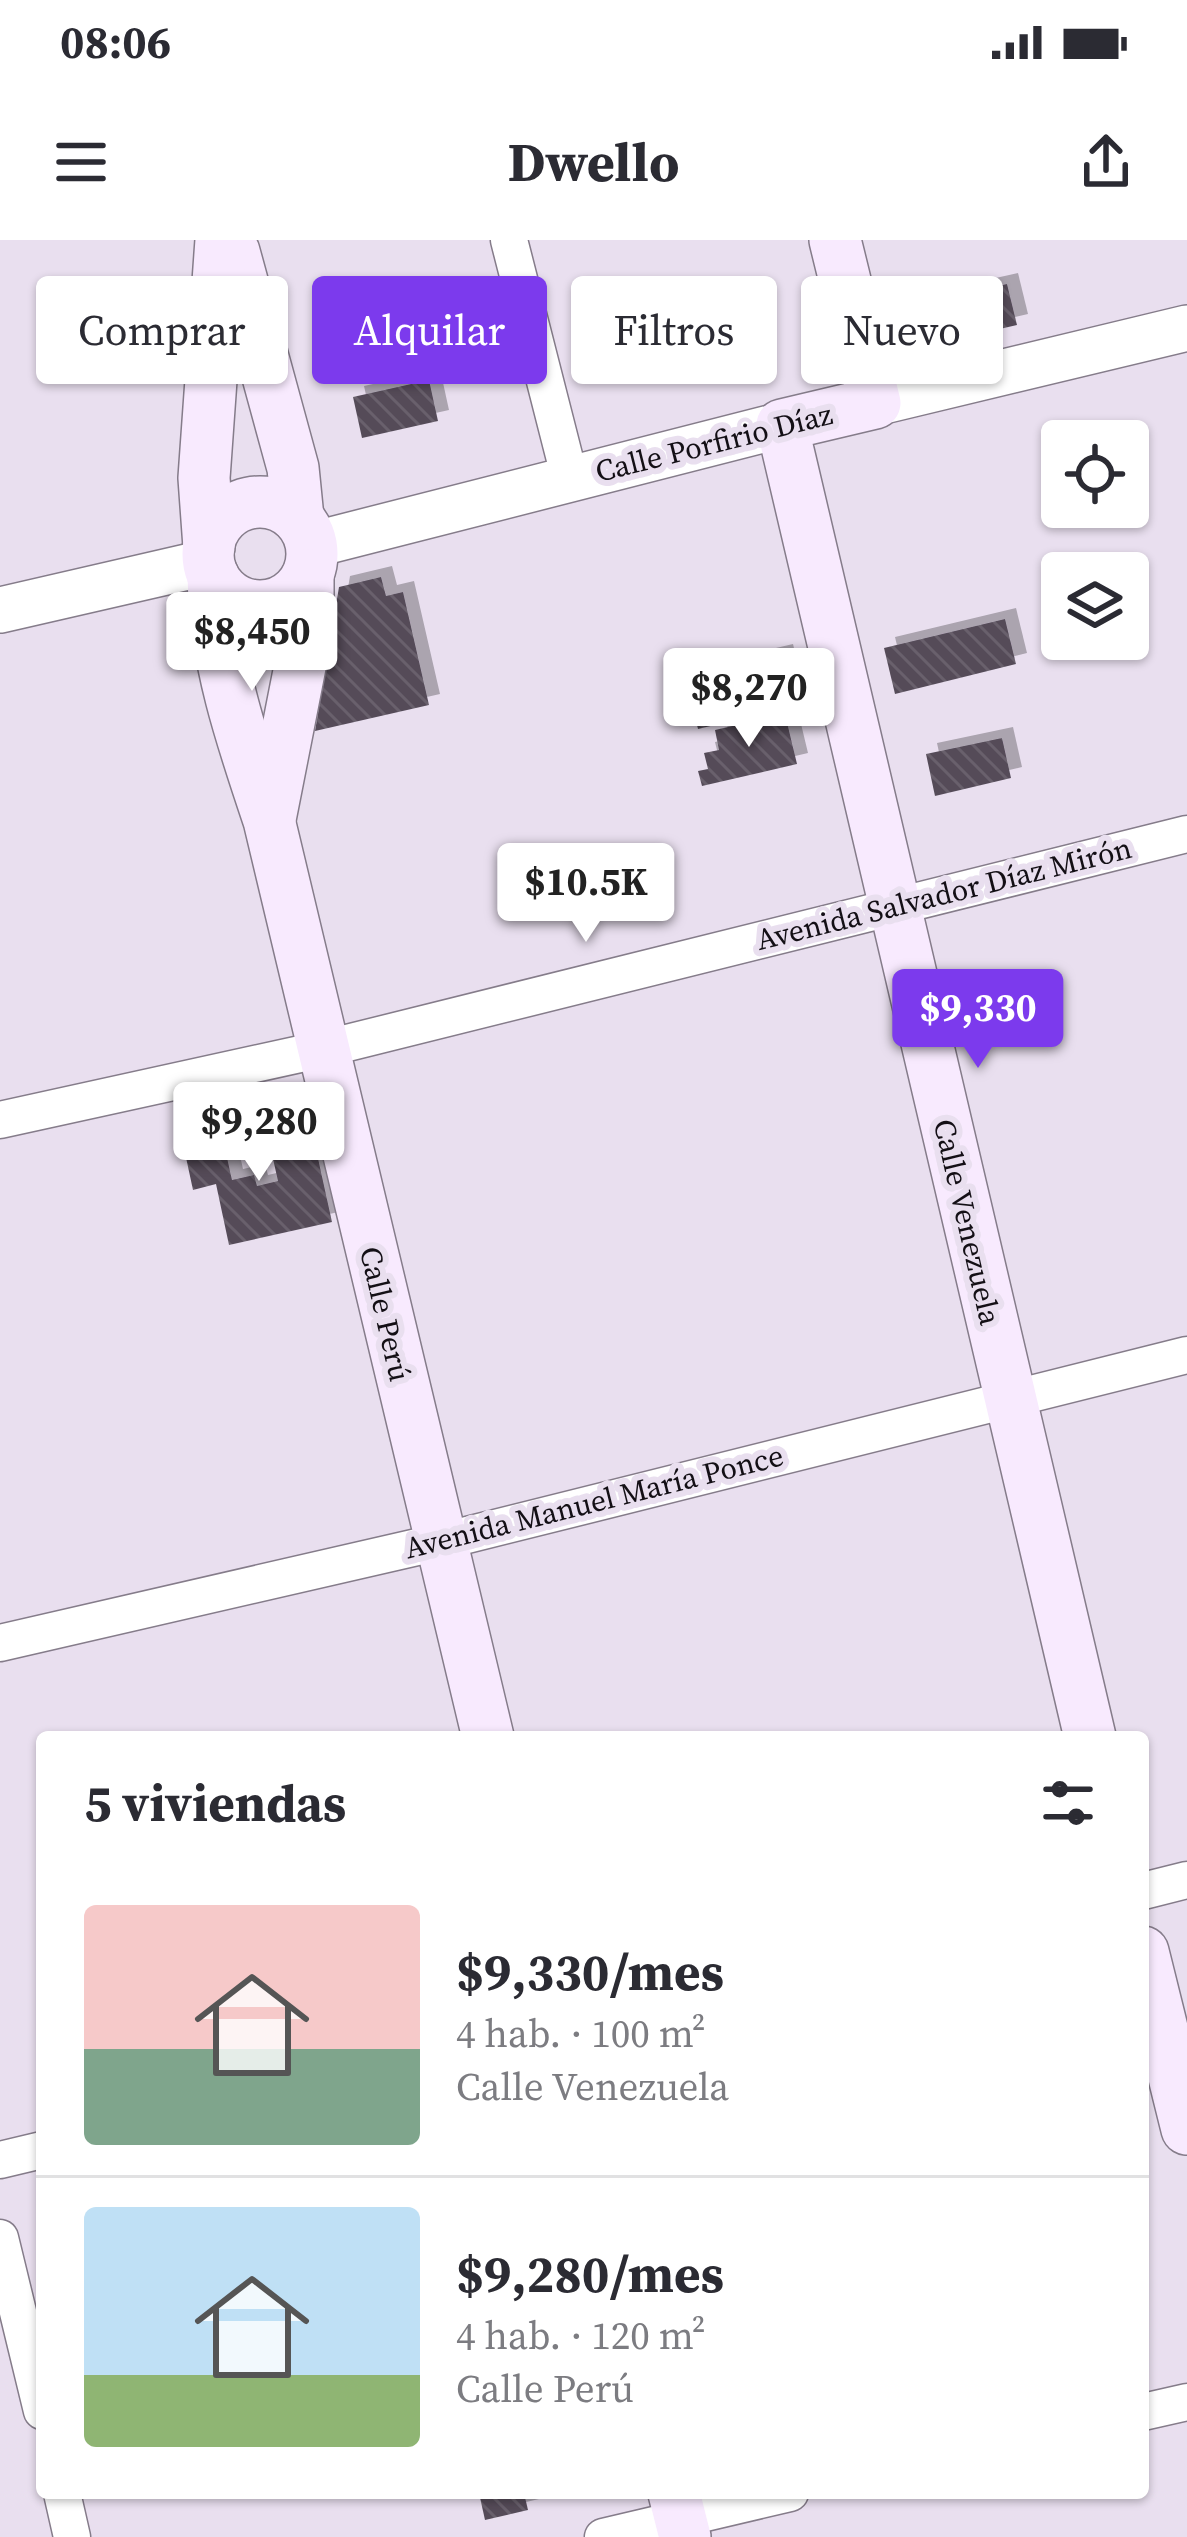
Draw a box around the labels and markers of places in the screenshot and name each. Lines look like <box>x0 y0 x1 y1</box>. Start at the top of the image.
pin: $8,450 <box>154 592 350 694</box>
pin: $8,270 <box>651 648 847 750</box>
pin: $10.5K <box>488 843 684 945</box>
pin: $9,330 <box>880 969 1076 1071</box>
pin: $9,280 <box>161 1082 357 1184</box>

